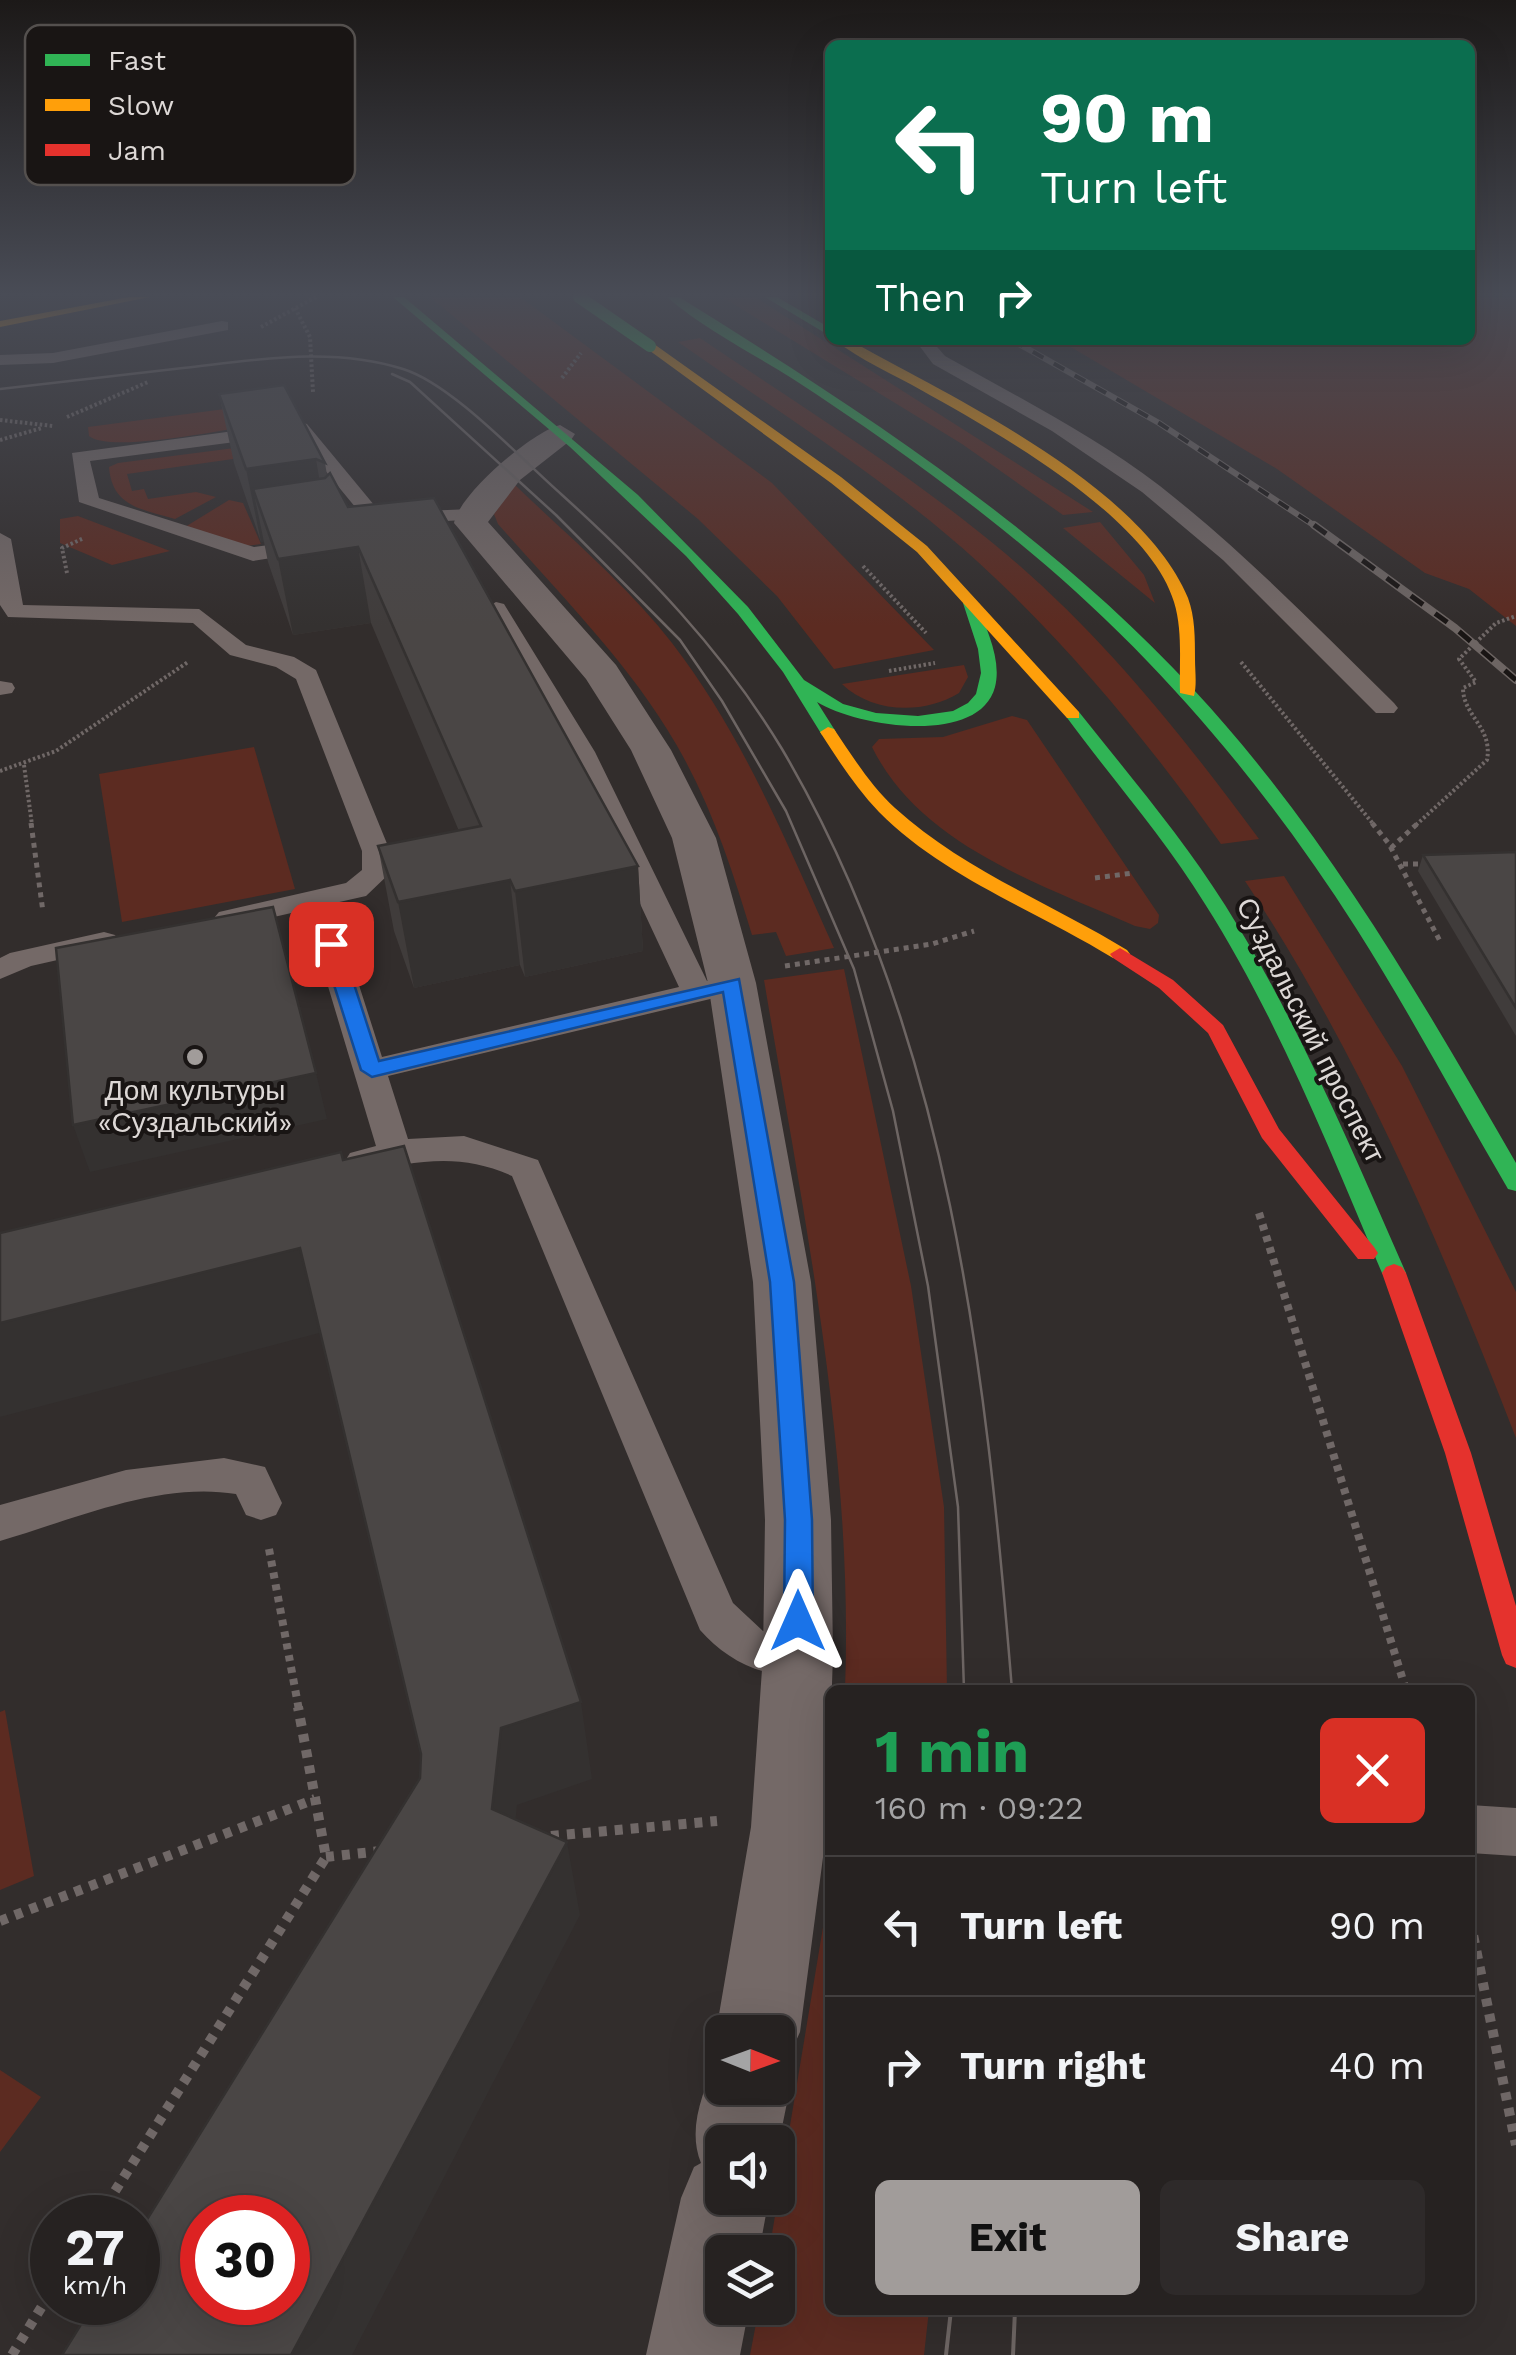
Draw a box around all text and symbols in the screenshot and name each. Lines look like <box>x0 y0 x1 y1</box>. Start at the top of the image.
legend <box>25 25 355 185</box>
text: Fast <box>108 44 166 77</box>
text: 90 m <box>1040 77 1214 159</box>
icon: left <box>875 80 1005 210</box>
text: Slow <box>108 89 174 122</box>
text: Jam <box>108 134 166 167</box>
text: Turn left <box>1040 161 1227 214</box>
icon: right <box>986 270 1041 325</box>
text: Then <box>875 276 966 320</box>
street label: Суздальский проспект <box>1229 892 1392 1168</box>
pin <box>289 902 374 987</box>
icon: arrive <box>304 917 359 972</box>
marker: Дом культуры «Суздальский» <box>184 1046 206 1068</box>
place label: Дом культуры «Суздальский» <box>98 1074 292 1139</box>
position arrow <box>746 1569 850 1673</box>
text: 1 min <box>875 1716 1029 1787</box>
button: close <box>1320 1718 1425 1823</box>
text: 160 m · 09:22 <box>875 1789 1084 1827</box>
icon: left <box>875 1899 930 1954</box>
text: Turn left <box>960 1904 1122 1948</box>
text: 90 m <box>1329 1904 1425 1948</box>
north arrow <box>705 2015 795 2105</box>
map controls <box>705 2015 795 2325</box>
icon: right <box>875 2039 930 2094</box>
text: Turn right <box>960 2044 1146 2088</box>
text: 40 m <box>1329 2044 1425 2088</box>
button: sound <box>705 2125 795 2215</box>
button: Exit <box>875 2180 1140 2295</box>
button: Share <box>1160 2180 1425 2295</box>
speed limit sign: 30 <box>180 2195 310 2325</box>
text: 27 <box>65 2218 125 2277</box>
button: layers <box>705 2235 795 2325</box>
text: km/h <box>63 2271 127 2300</box>

